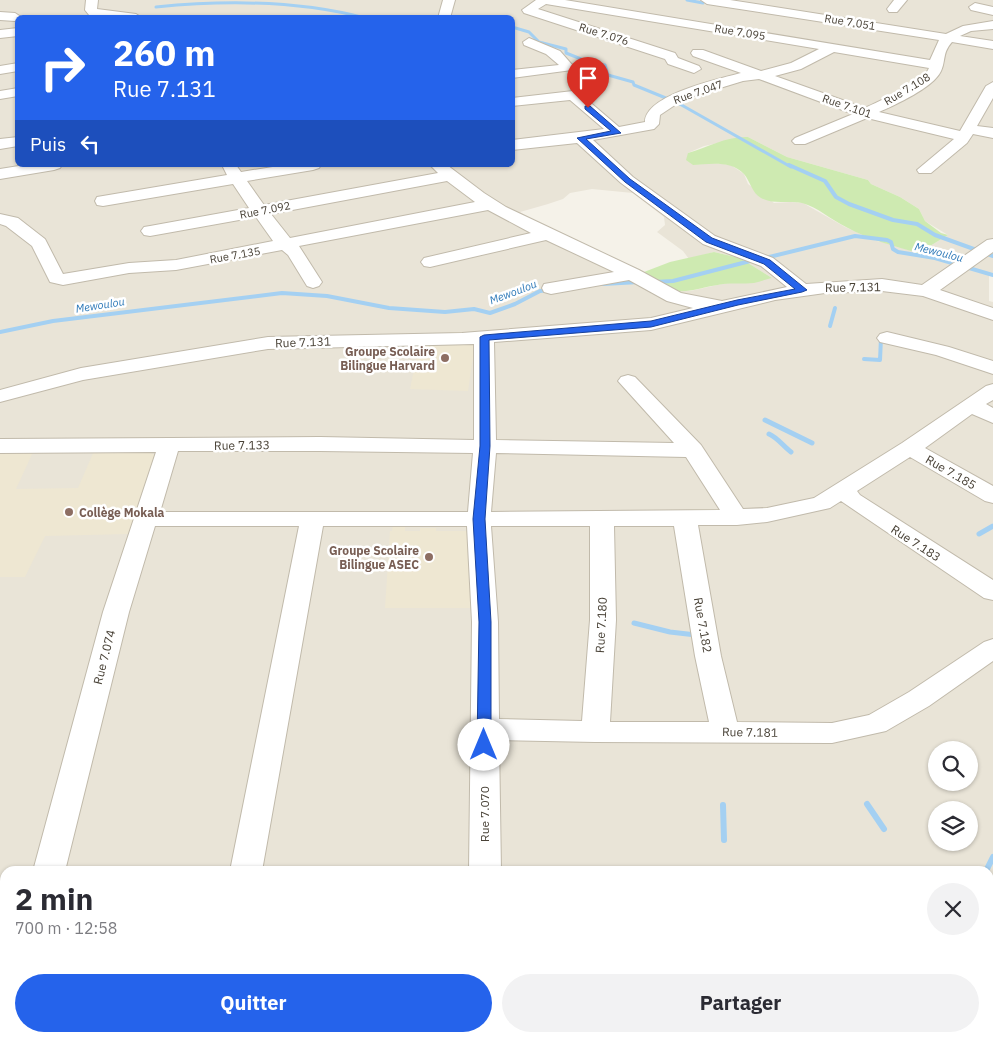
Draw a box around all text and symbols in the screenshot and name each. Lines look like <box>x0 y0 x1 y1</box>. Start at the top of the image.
street label: Rue 7.051 <box>824 11 877 33</box>
street label: Rue 7.076 <box>577 20 631 48</box>
street label: Rue 7.095 <box>714 21 766 43</box>
text: 260 m <box>113 30 216 76</box>
icon: right <box>30 35 95 100</box>
pin <box>567 57 609 108</box>
icon: arrive <box>574 64 602 92</box>
street label: Rue 7.108 <box>881 70 933 108</box>
text: Rue 7.131 <box>113 74 216 103</box>
street label: Rue 7.047 <box>671 77 725 107</box>
street label: Rue 7.101 <box>820 91 874 121</box>
icon: left <box>76 130 104 158</box>
text: Puis <box>30 132 66 156</box>
street label: Rue 7.092 <box>238 198 292 222</box>
water label: Mewoulou <box>913 239 965 265</box>
street label: Rue 7.135 <box>209 244 261 266</box>
water label: Mewoulou <box>487 277 539 307</box>
street label: Rue 7.131 <box>825 279 881 295</box>
water label: Mewoulou <box>74 294 126 316</box>
street label: Rue 7.131 <box>275 334 331 350</box>
place label: Groupe Scolaire Bilingue Harvard <box>340 344 435 373</box>
marker: Groupe Scolaire Bilingue Harvard <box>439 352 451 364</box>
street label: Rue 7.133 <box>214 437 270 453</box>
street label: Rue 7.185 <box>923 452 979 492</box>
place label: Collège Mokala <box>79 505 165 520</box>
marker: Collège Mokala <box>63 506 75 518</box>
street label: Rue 7.183 <box>888 521 944 565</box>
place label: Groupe Scolaire Bilingue ASEC <box>329 543 419 572</box>
marker: Groupe Scolaire Bilingue ASEC <box>423 551 435 563</box>
street label: Rue 7.182 <box>691 596 715 654</box>
street label: Rue 7.180 <box>592 597 610 653</box>
street label: Rue 7.074 <box>90 628 118 686</box>
position arrow <box>457 718 509 770</box>
street label: Rue 7.181 <box>722 724 778 740</box>
map controls <box>928 741 978 851</box>
button: search <box>928 741 978 791</box>
street label: Rue 7.070 <box>477 786 492 842</box>
button: layers <box>928 801 978 851</box>
text: 2 min <box>15 879 93 918</box>
button: close <box>927 883 979 935</box>
text: 700 m · 12:58 <box>15 918 117 938</box>
button: Quitter <box>15 974 492 1032</box>
button: Partager <box>502 974 979 1032</box>

